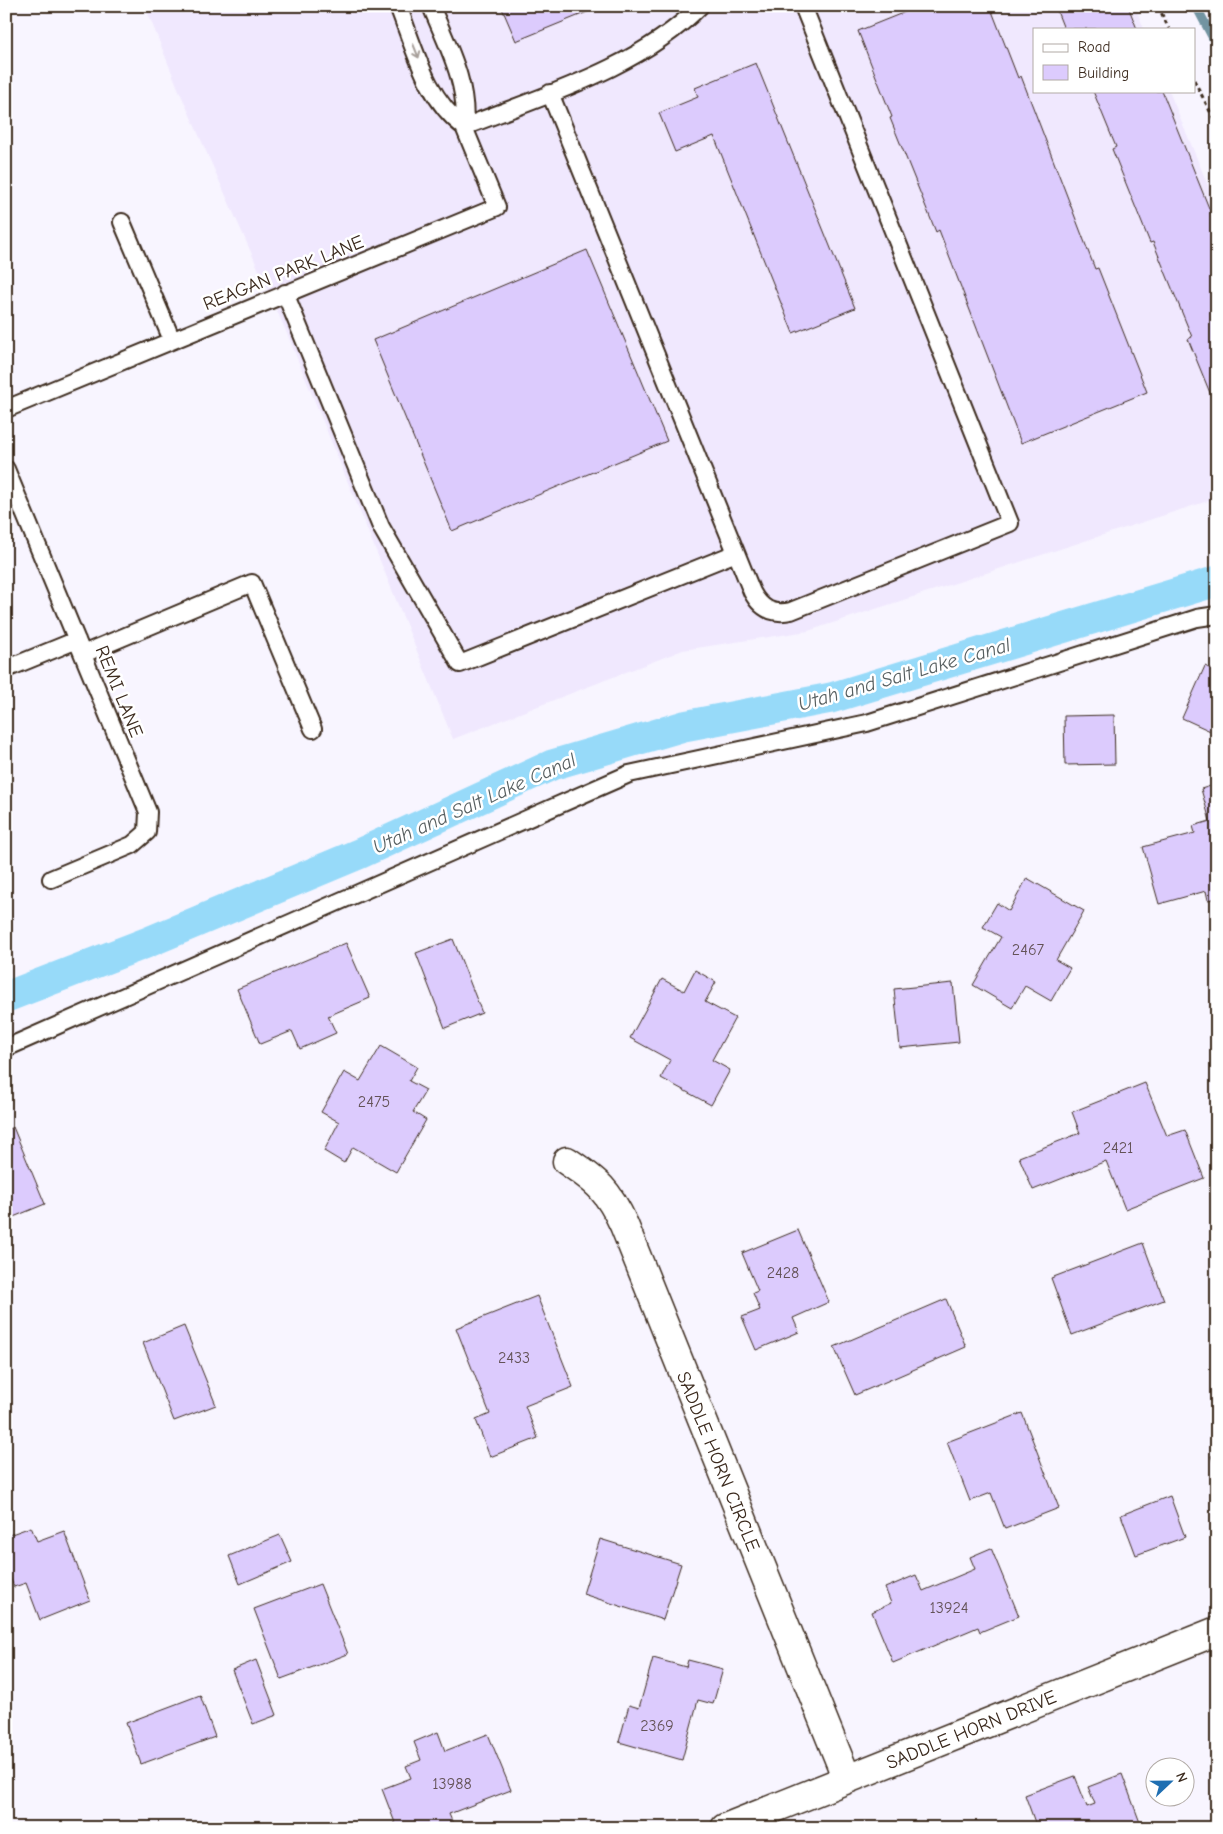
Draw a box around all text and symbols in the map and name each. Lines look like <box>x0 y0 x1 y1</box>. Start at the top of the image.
legend <box>1033 28 1196 92</box>
text: Road <box>1078 38 1110 56</box>
one-way arrow <box>412 43 421 59</box>
text: Building <box>1078 64 1129 82</box>
street label: REAGAN PARK LANE <box>200 231 367 315</box>
water label: Utah and Salt Lake Canal <box>795 633 1013 716</box>
street label: REMI LANE <box>91 642 147 740</box>
water label: Utah and Salt Lake Canal <box>369 748 580 859</box>
house number: 2467 <box>1012 941 1045 959</box>
house number: 2475 <box>358 1093 390 1111</box>
house number: 2421 <box>1103 1139 1133 1157</box>
house number: 2428 <box>767 1264 799 1282</box>
house number: 2433 <box>498 1349 530 1367</box>
street label: SADDLE HORN CIRCLE <box>672 1368 764 1554</box>
house number: 13924 <box>930 1599 968 1617</box>
street label: SADDLE HORN DRIVE <box>883 1686 1060 1774</box>
house number: 2369 <box>640 1717 674 1735</box>
north arrow <box>1146 1756 1196 1806</box>
text: N <box>1172 1770 1191 1785</box>
house number: 13988 <box>432 1775 472 1793</box>

